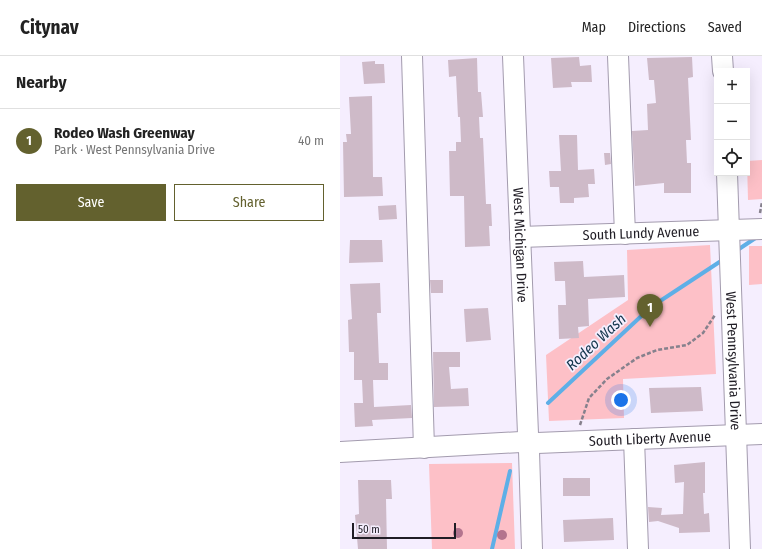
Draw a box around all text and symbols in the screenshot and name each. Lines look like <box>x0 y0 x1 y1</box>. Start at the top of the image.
text: Citynav <box>20 16 79 39</box>
text: Map <box>582 19 606 36</box>
text: Directions <box>628 19 686 36</box>
text: Saved <box>708 19 742 36</box>
map controls <box>714 68 750 176</box>
button: + <box>714 68 750 104</box>
text: Nearby <box>16 72 67 93</box>
button: − <box>714 104 750 140</box>
text: Rodeo Wash Greenway <box>54 124 195 142</box>
text: 1 <box>26 133 32 148</box>
text: 40 m <box>298 133 324 148</box>
button: locate <box>714 140 750 176</box>
text: Park · West Pennsylvania Drive <box>54 142 215 157</box>
button: Save <box>16 184 166 221</box>
button: Share <box>174 184 324 221</box>
street label: West Michigan Drive <box>509 187 531 303</box>
street label: South Lundy Avenue <box>582 223 700 244</box>
street label: West Pennsylvania Drive <box>722 291 744 431</box>
pin: 1 <box>637 294 663 327</box>
water label: Rodeo Wash <box>562 310 630 374</box>
your location <box>611 390 631 410</box>
street label: South Liberty Avenue <box>589 428 711 450</box>
scale bar <box>352 521 456 540</box>
text: 50 m <box>358 523 380 536</box>

